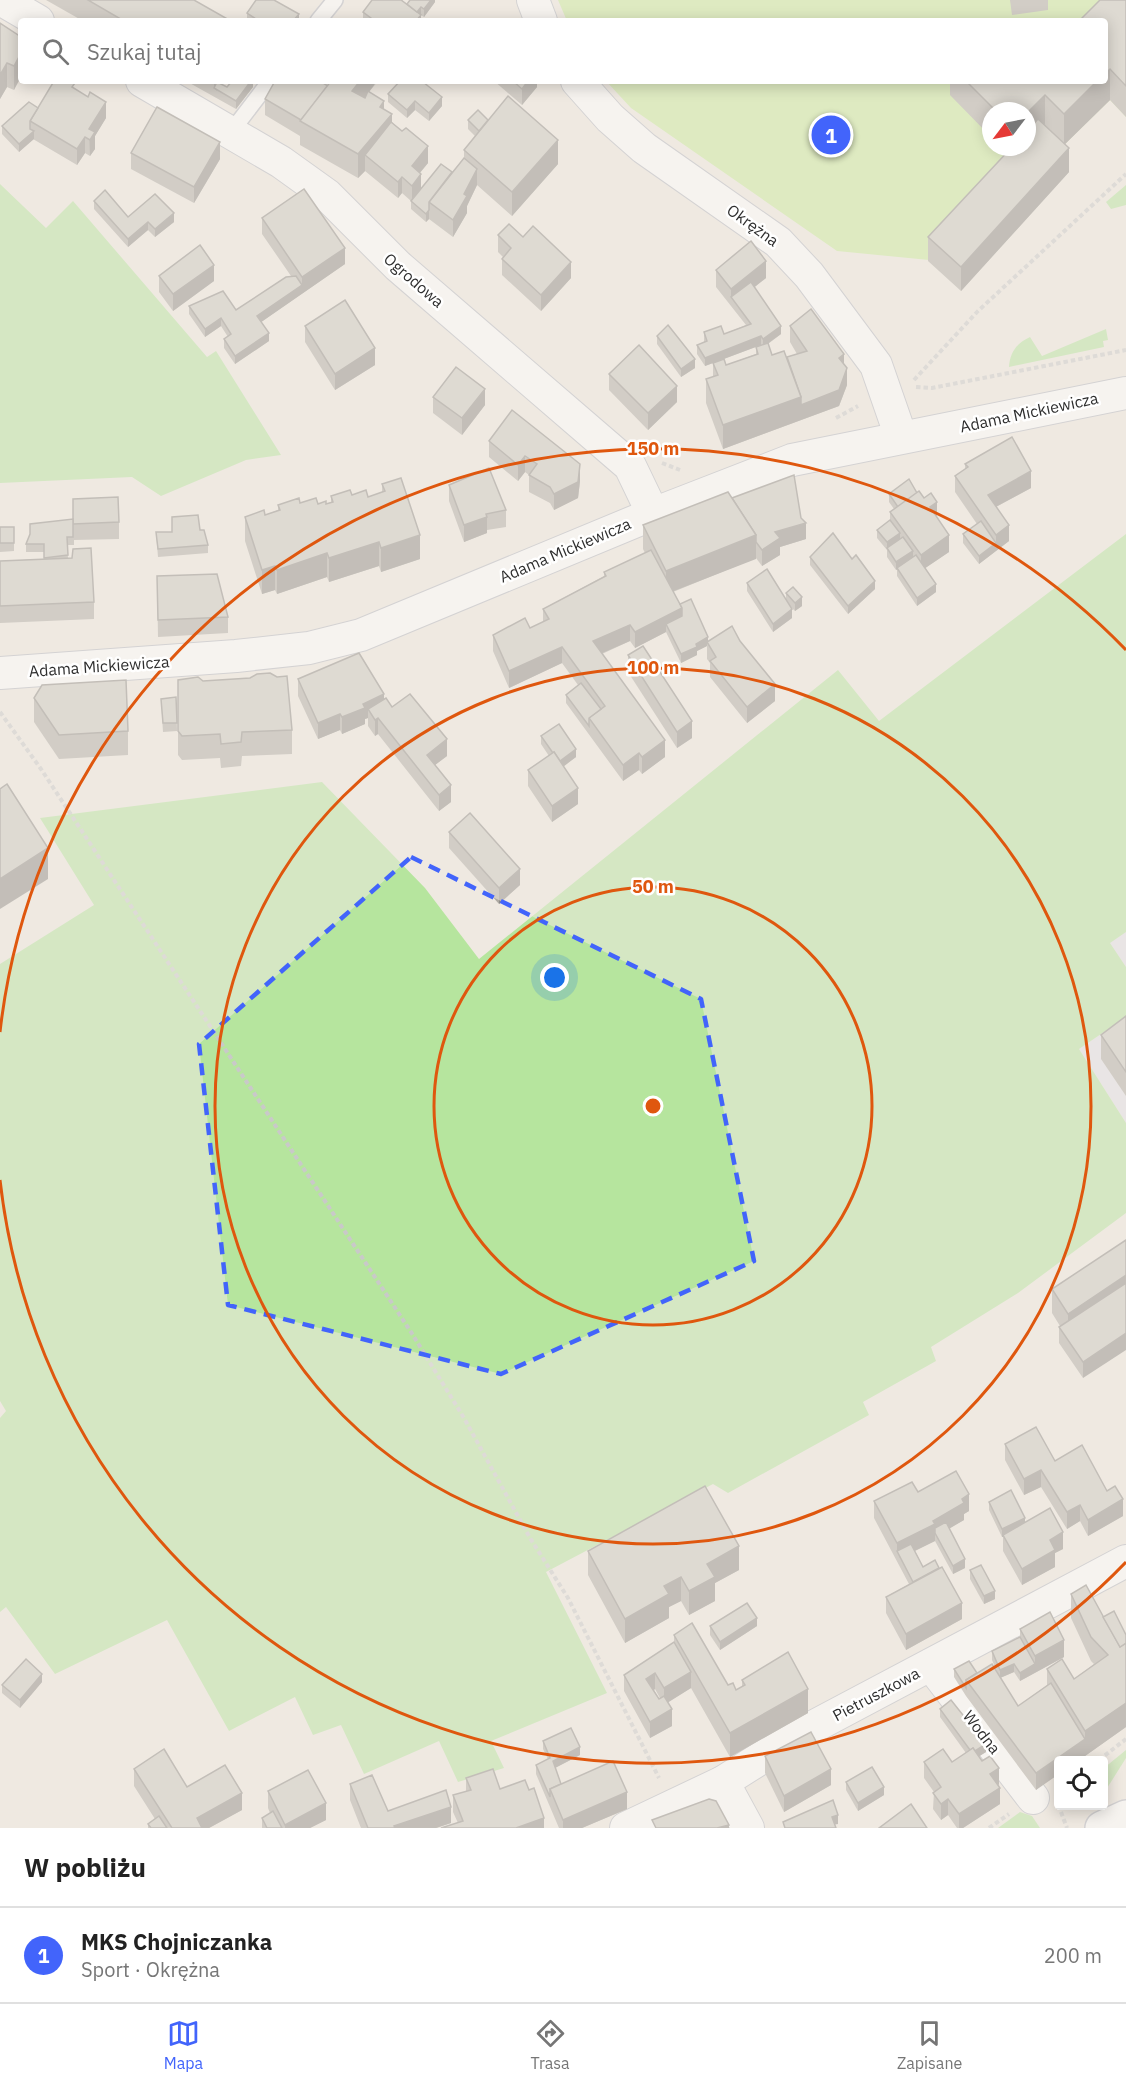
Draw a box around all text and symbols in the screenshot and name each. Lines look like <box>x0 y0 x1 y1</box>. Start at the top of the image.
search box <box>18 18 1108 84</box>
icon: search <box>39 35 72 68</box>
text: Szukaj tutaj <box>87 37 202 66</box>
north arrow <box>982 102 1036 156</box>
pin: 1 <box>812 112 850 158</box>
street label: Okrężna <box>723 199 783 251</box>
street label: Ogrodowa <box>380 248 449 312</box>
street label: Adama Mickiewicza <box>958 387 1100 436</box>
text: 150 m <box>627 437 679 460</box>
street label: Adama Mickiewicza <box>496 513 634 587</box>
street label: Adama Mickiewicza <box>28 651 170 681</box>
text: 100 m <box>627 656 679 679</box>
text: 50 m <box>632 875 674 898</box>
your location <box>540 963 569 992</box>
centre of rings <box>643 1096 663 1116</box>
street label: Pietruszkowa <box>829 1662 923 1725</box>
street label: Wodna <box>959 1706 1006 1758</box>
map controls <box>1054 1756 1108 1810</box>
button: locate <box>1054 1756 1108 1810</box>
text: W pobliżu <box>24 1850 146 1884</box>
text: MKS Chojniczanka <box>81 1927 272 1956</box>
text: 1 <box>38 1942 50 1969</box>
text: 200 m <box>1044 1942 1102 1969</box>
text: Sport · Okrężna <box>81 1956 220 1983</box>
tab: Mapa <box>164 2017 203 2073</box>
tab: Trasa <box>530 2017 570 2073</box>
tab: Zapisane <box>897 2017 962 2073</box>

